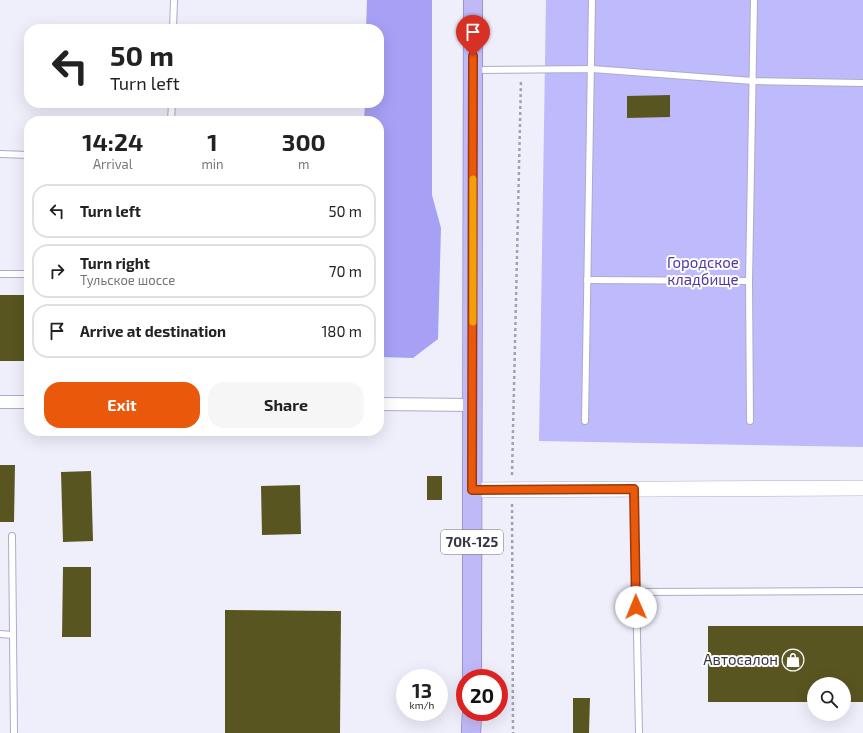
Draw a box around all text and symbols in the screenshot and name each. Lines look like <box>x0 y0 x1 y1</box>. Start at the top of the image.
pin <box>456 15 490 56</box>
icon: arrive <box>462 21 484 43</box>
text: 50 m <box>110 38 174 72</box>
icon: left <box>44 40 96 92</box>
text: Turn left <box>110 72 180 94</box>
text: 14:24 <box>82 127 143 156</box>
text: 1 <box>207 127 218 156</box>
text: 300 <box>282 127 326 156</box>
text: Arrival <box>93 156 133 172</box>
text: min <box>201 156 224 172</box>
text: m <box>298 156 309 172</box>
icon: left <box>46 200 68 222</box>
text: Turn left <box>80 202 141 220</box>
text: 50 m <box>328 202 362 220</box>
park label: Городское кладбище <box>667 253 739 288</box>
text: Turn right <box>80 254 150 272</box>
icon: right <box>46 260 68 282</box>
text: 70 m <box>329 262 362 280</box>
text: Тульское шоссе <box>80 272 175 288</box>
icon: arrive <box>46 320 68 342</box>
text: Arrive at destination <box>80 322 226 340</box>
text: 180 m <box>321 322 362 340</box>
button: Exit <box>44 382 200 428</box>
button: Share <box>208 382 364 428</box>
road number: 70К-125 <box>441 530 503 554</box>
position arrow <box>615 586 657 628</box>
shop icon: Автосалон <box>780 647 806 673</box>
place label: Автосалон <box>703 650 778 668</box>
speed limit sign: 20 <box>456 669 508 721</box>
map controls <box>807 677 851 721</box>
button: search <box>807 677 851 721</box>
text: 13 <box>412 678 432 702</box>
text: km/h <box>410 699 434 711</box>

